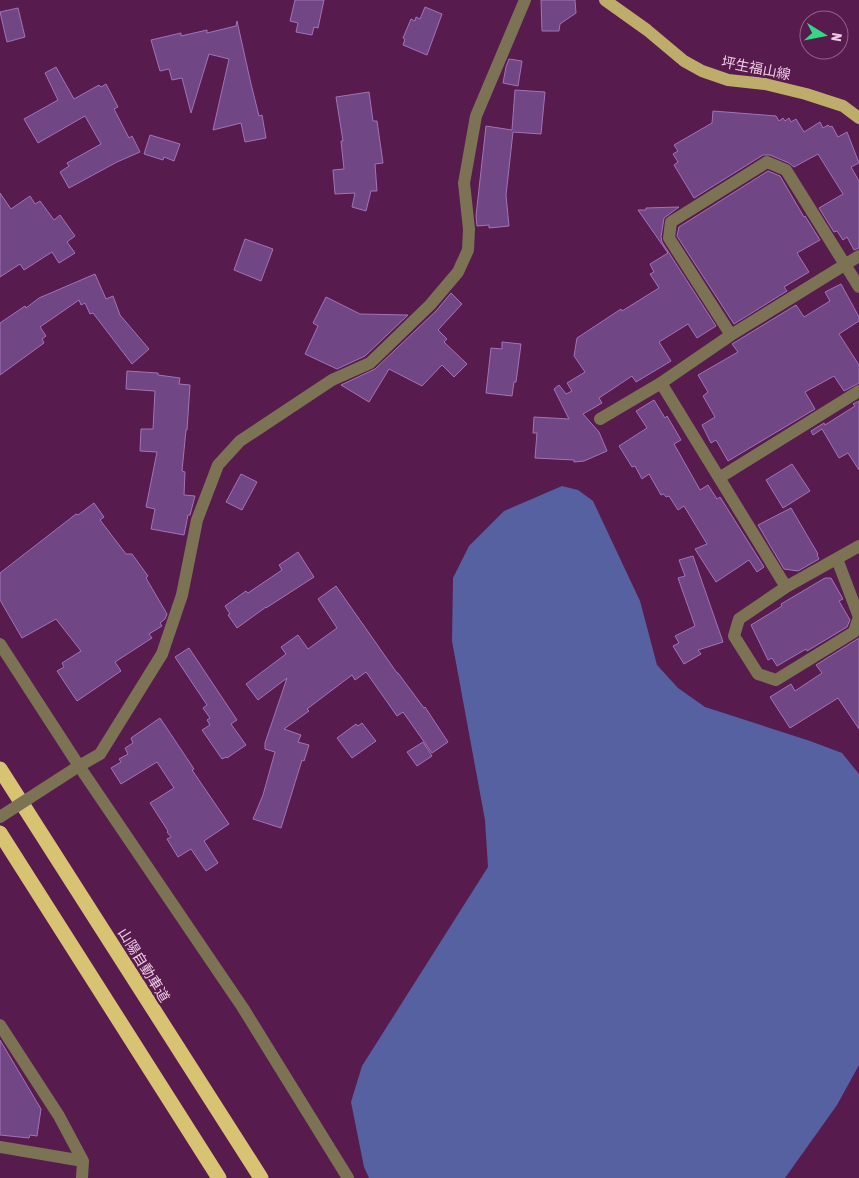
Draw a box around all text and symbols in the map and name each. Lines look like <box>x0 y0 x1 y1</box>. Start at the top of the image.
north arrow <box>799 10 849 60</box>
text: N <box>828 32 845 43</box>
street label: 坪生福山線 <box>720 53 792 83</box>
street label: 山陽自動車道 <box>115 925 173 1005</box>

